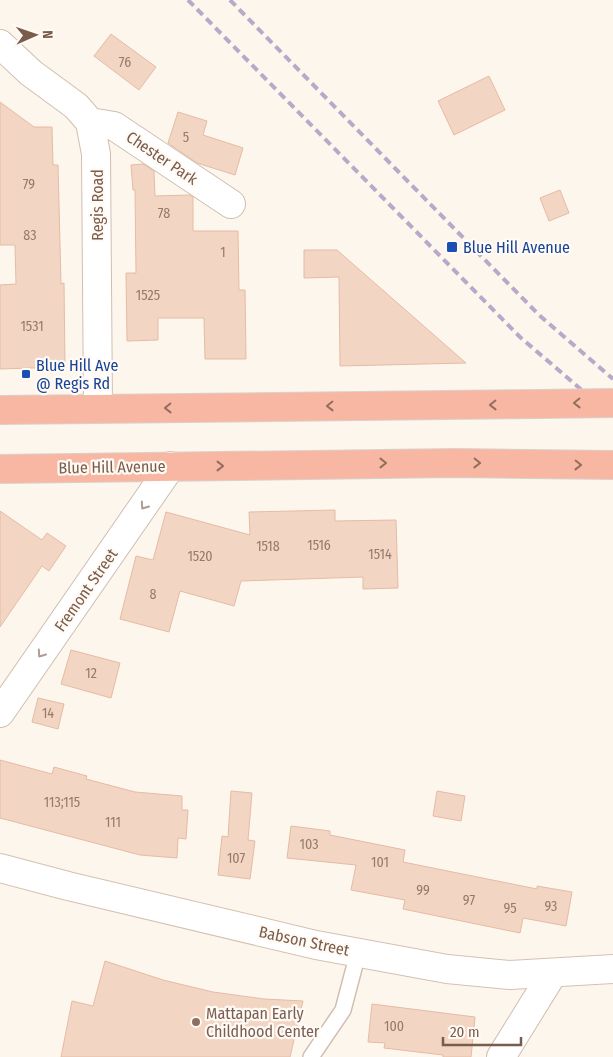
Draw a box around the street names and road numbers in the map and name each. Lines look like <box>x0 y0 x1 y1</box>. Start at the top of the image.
street label: Chester Park <box>123 127 202 189</box>
street label: Regis Road <box>88 169 107 241</box>
street label: Blue Hill Avenue <box>58 457 166 477</box>
street label: Fremont Street <box>50 544 122 635</box>
street label: Babson Street <box>257 922 352 960</box>

